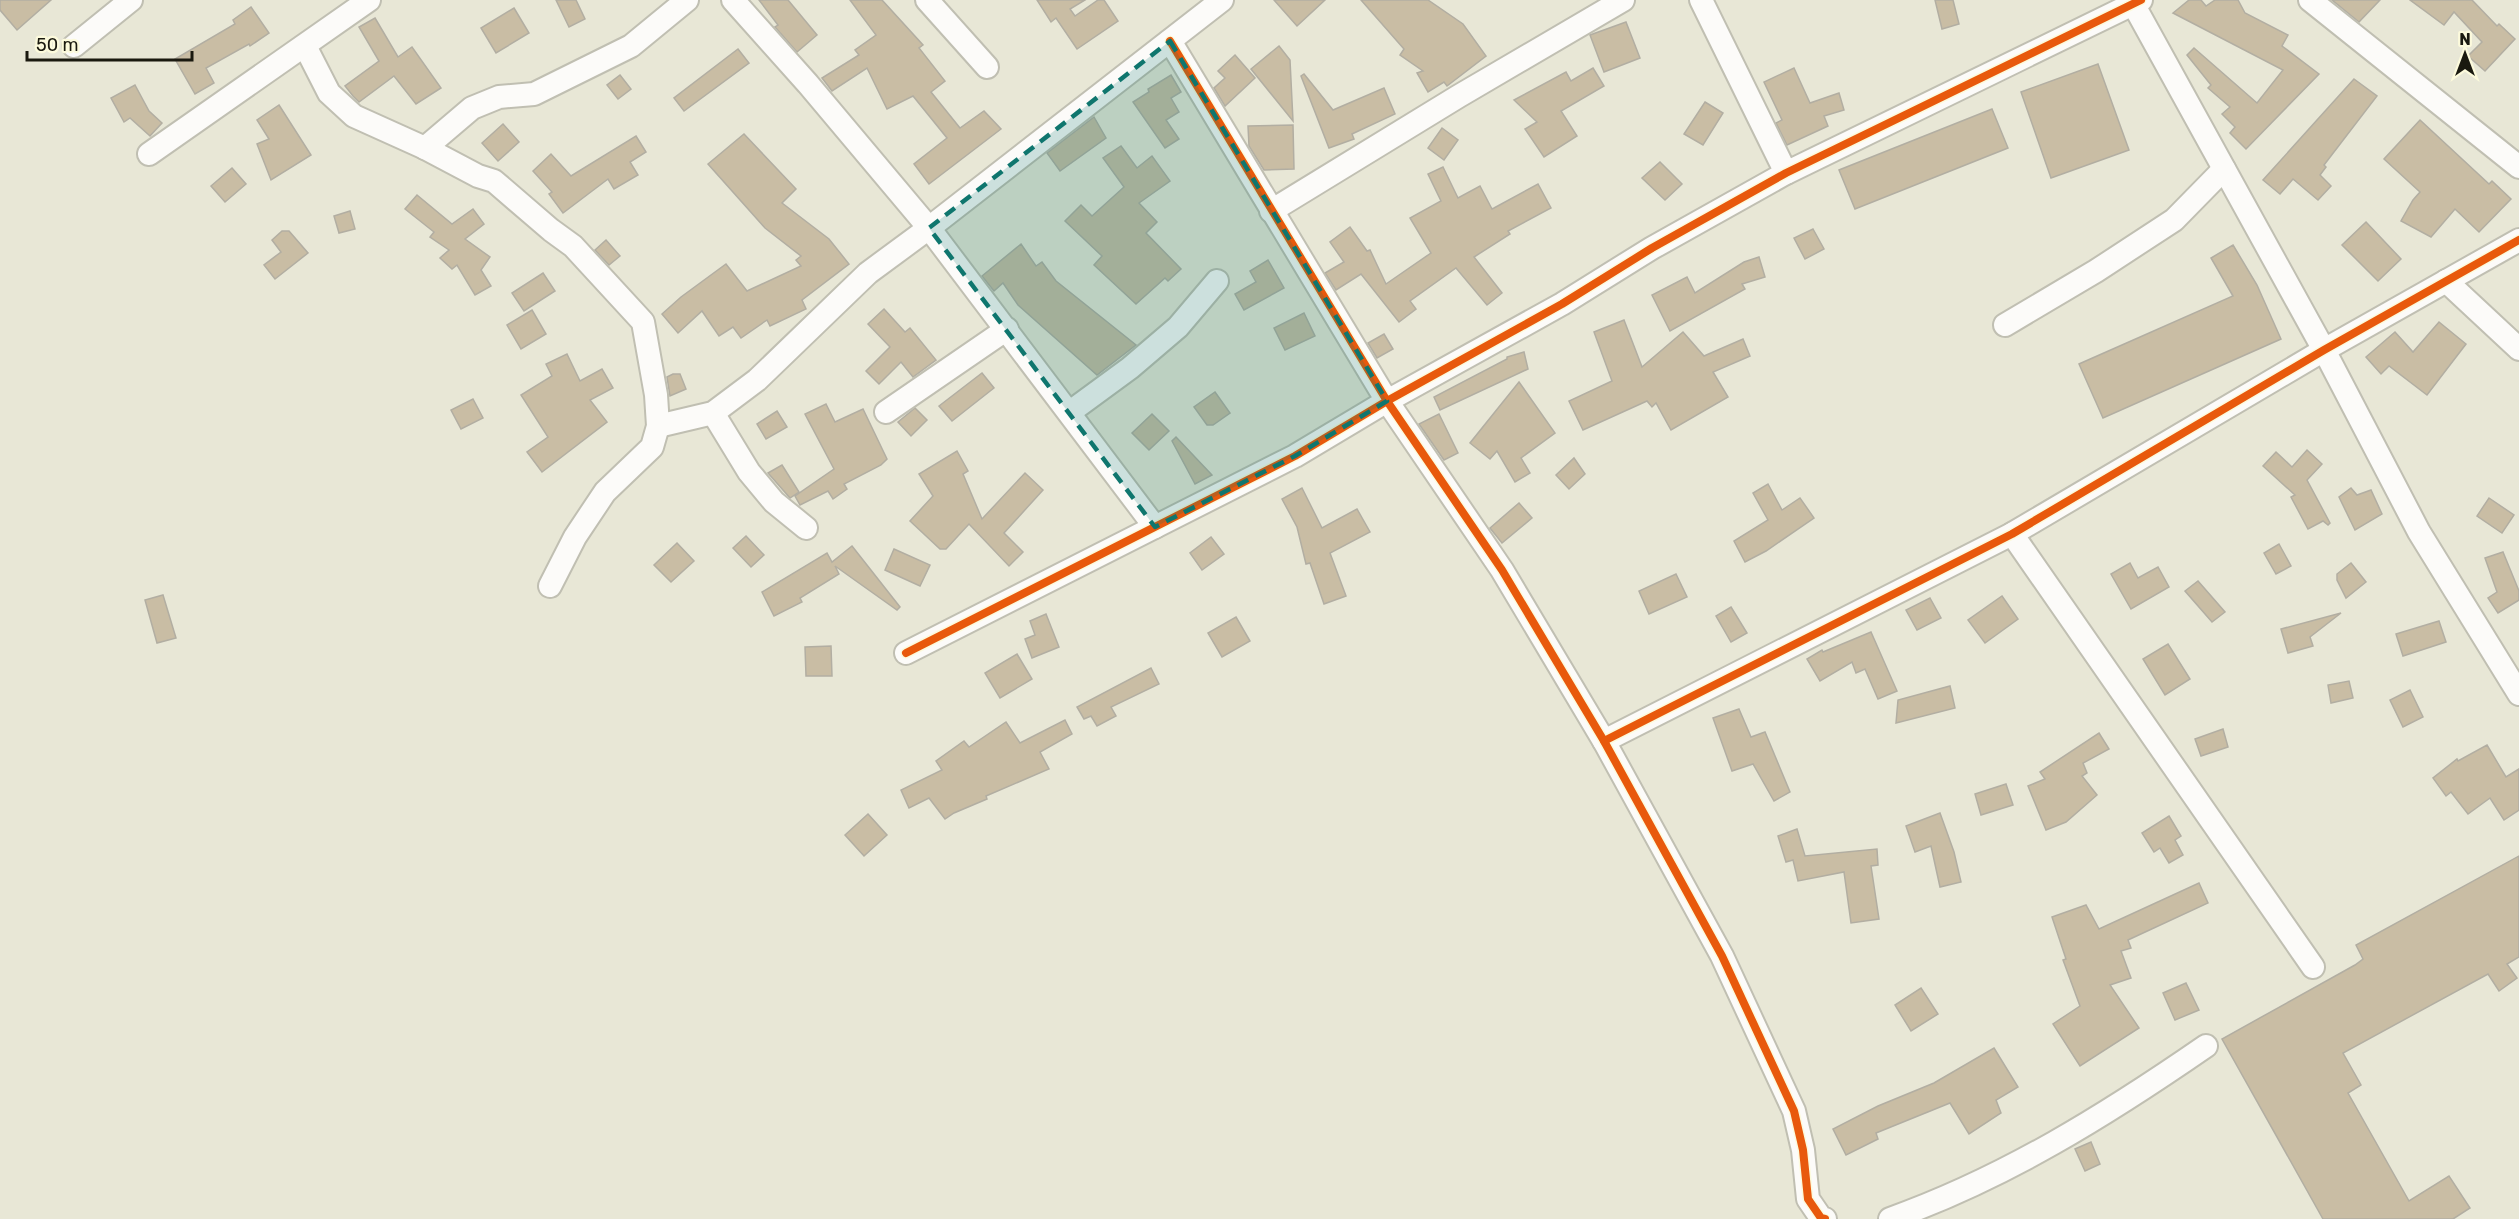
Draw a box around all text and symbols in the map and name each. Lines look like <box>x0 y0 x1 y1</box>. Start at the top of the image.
scale bar <box>27 24 192 62</box>
north arrow <box>2435 24 2495 84</box>
text: N <box>2459 30 2471 49</box>
text: 50 m <box>36 34 79 56</box>

